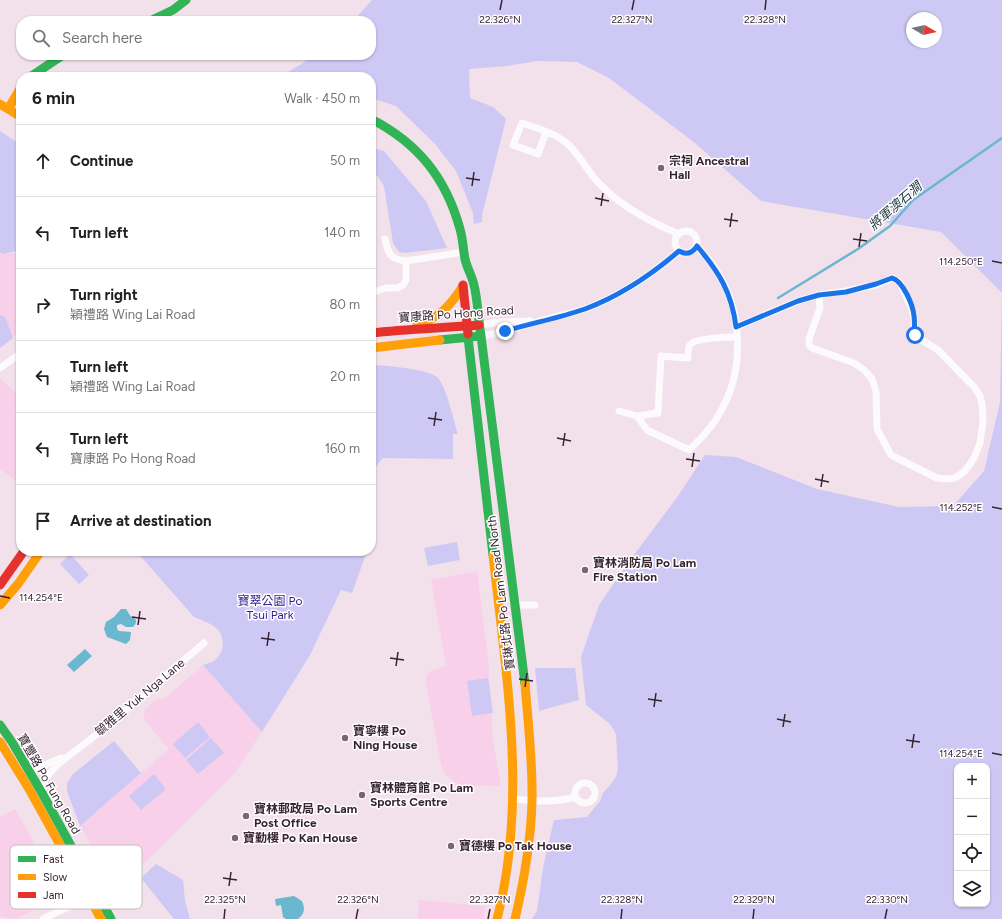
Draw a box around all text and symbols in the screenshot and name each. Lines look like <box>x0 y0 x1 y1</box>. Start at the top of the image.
north arrow <box>906 12 942 48</box>
text: 22.326°N <box>479 13 521 26</box>
text: 22.327°N <box>611 13 653 26</box>
text: 22.328°N <box>744 13 786 26</box>
search box <box>16 16 376 60</box>
icon: search <box>30 27 52 49</box>
text: Search here <box>62 29 142 47</box>
text: 6 min <box>32 88 75 108</box>
text: Walk · 450 m <box>284 91 360 106</box>
icon: ahead <box>32 150 54 172</box>
text: Continue <box>70 152 133 170</box>
text: 50 m <box>330 153 360 168</box>
place label: 宗祠 Ancestral Hall <box>669 154 749 182</box>
marker: 宗祠 Ancestral Hall <box>656 163 666 173</box>
water label: 將軍澳石澗 <box>866 178 926 233</box>
icon: left <box>32 222 54 244</box>
text: Turn left <box>70 224 128 242</box>
text: 140 m <box>324 225 360 240</box>
text: 114.250°E <box>939 255 983 268</box>
text: Turn right <box>70 286 138 304</box>
icon: right <box>32 294 54 316</box>
text: 80 m <box>329 297 360 312</box>
street label: 寶康路 Po Hong Road <box>398 303 514 325</box>
text: 穎禮路 Wing Lai Road <box>70 307 195 322</box>
route end <box>496 322 514 340</box>
route start <box>906 326 924 344</box>
text: Turn left <box>70 358 128 376</box>
icon: left <box>32 366 54 388</box>
text: 20 m <box>330 369 360 384</box>
text: 穎禮路 Wing Lai Road <box>70 379 195 394</box>
text: Turn left <box>70 430 128 448</box>
icon: left <box>32 438 54 460</box>
text: 160 m <box>325 441 360 456</box>
text: 寶康路 Po Hong Road <box>70 451 196 466</box>
text: 114.252°E <box>939 501 983 514</box>
icon: arrive <box>32 510 54 532</box>
text: Arrive at destination <box>70 512 211 530</box>
street label: 寶琳北路 Po Lam Road North <box>485 515 517 671</box>
place label: 寶林消防局 Po Lam Fire Station <box>593 556 696 584</box>
marker: 寶林消防局 Po Lam Fire Station <box>580 565 590 575</box>
text: 114.254°E <box>19 591 63 604</box>
park label: 寶翠公園 Po Tsui Park <box>238 594 302 622</box>
street label: 毓雅里 Yuk Nga Lane <box>92 655 188 738</box>
place label: 寶寧樓 Po Ning House <box>353 724 418 752</box>
street label: 寶豐路 Po Fung Road <box>15 732 83 836</box>
marker: 寶寧樓 Po Ning House <box>340 733 350 743</box>
text: 114.254°E <box>939 747 983 760</box>
map controls <box>954 763 990 907</box>
button: + <box>954 763 990 799</box>
place label: 寶林體育館 Po Lam Sports Centre <box>370 781 473 809</box>
marker: 寶林體育館 Po Lam Sports Centre <box>357 790 367 800</box>
button: − <box>954 799 990 835</box>
place label: 寶林郵政局 Po Lam Post Office <box>254 802 357 830</box>
marker: 寶林郵政局 Po Lam Post Office <box>241 811 251 821</box>
place label: 寶勤樓 Po Kan House <box>243 831 358 845</box>
marker: 寶勤樓 Po Kan House <box>230 833 240 843</box>
button: locate <box>954 835 990 871</box>
place label: 寶德樓 Po Tak House <box>459 839 572 853</box>
marker: 寶德樓 Po Tak House <box>446 841 456 851</box>
legend <box>10 845 142 909</box>
text: Fast <box>43 853 64 866</box>
text: Slow <box>43 871 67 884</box>
button: layers <box>954 871 990 907</box>
text: Jam <box>43 889 64 902</box>
text: 22.325°N <box>204 893 246 906</box>
text: 22.326°N <box>337 893 379 906</box>
text: 22.327°N <box>469 893 511 906</box>
text: 22.328°N <box>601 893 643 906</box>
text: 22.329°N <box>733 893 775 906</box>
text: 22.330°N <box>866 893 908 906</box>

